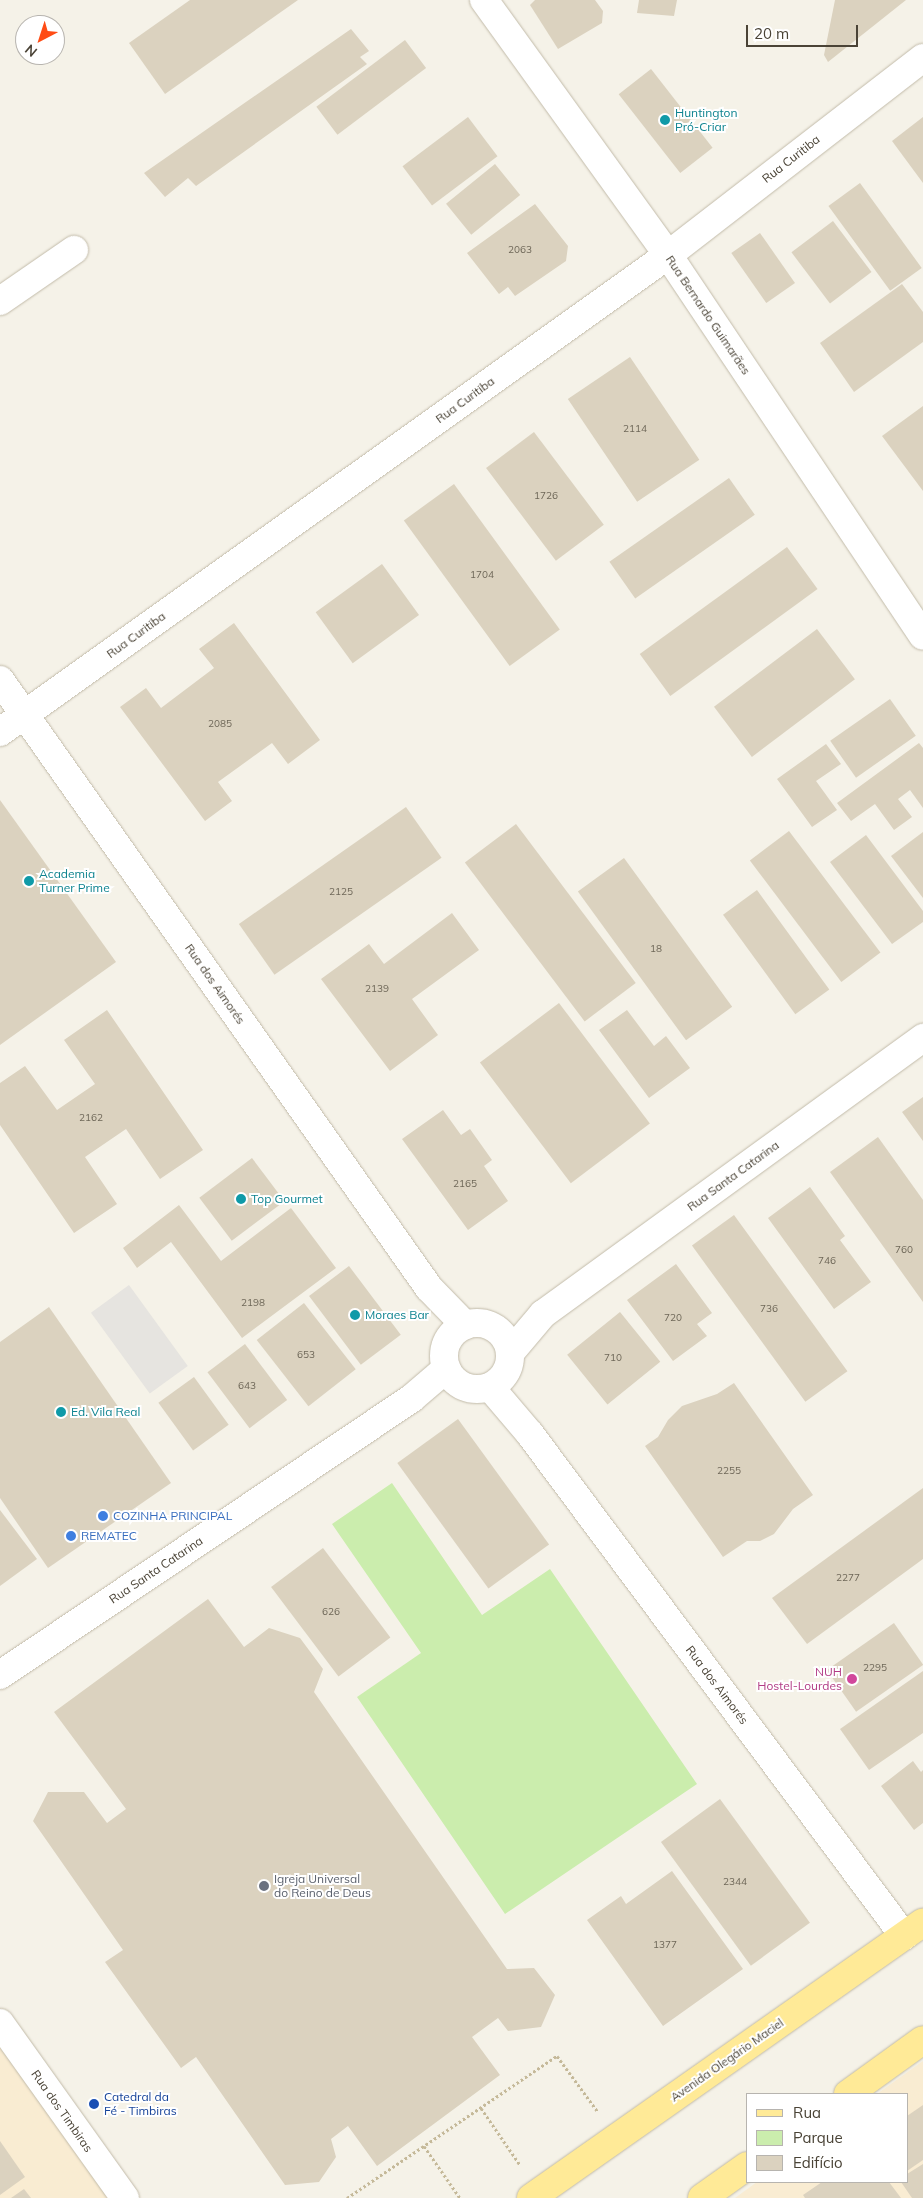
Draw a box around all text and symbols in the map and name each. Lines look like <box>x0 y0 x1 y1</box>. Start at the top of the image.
north arrow <box>15 15 65 65</box>
scale bar <box>748 15 860 47</box>
text: 20 m <box>754 24 789 43</box>
text: N <box>21 40 41 61</box>
place label: Huntington Pró-Criar <box>675 106 737 134</box>
marker: Huntington Pró-Criar <box>659 114 671 126</box>
street label: Rua Curitiba <box>759 132 823 186</box>
house number: 2063 <box>508 244 532 256</box>
street label: Rua Bernardo Guimarães <box>663 253 753 377</box>
street label: Rua Curitiba <box>433 374 497 426</box>
house number: 2114 <box>623 423 647 435</box>
house number: 1726 <box>534 490 558 502</box>
house number: 1704 <box>470 569 494 581</box>
street label: Rua Curitiba <box>104 609 168 661</box>
house number: 2085 <box>208 718 232 730</box>
place label: Academia Turner Prime <box>39 867 110 895</box>
marker: Academia Turner Prime <box>23 875 35 887</box>
house number: 2125 <box>329 886 353 898</box>
street label: Rua dos Aimorés <box>182 941 248 1027</box>
house number: 18 <box>650 943 662 955</box>
house number: 2139 <box>365 983 389 995</box>
house number: 2162 <box>79 1112 103 1124</box>
street label: Rua Santa Catarina <box>684 1138 782 1214</box>
house number: 2165 <box>453 1178 477 1190</box>
place label: Top Gourmet <box>251 1192 323 1206</box>
marker: Top Gourmet <box>235 1193 247 1205</box>
house number: 760 <box>895 1244 913 1256</box>
house number: 746 <box>818 1255 836 1267</box>
house number: 2198 <box>241 1297 265 1309</box>
house number: 736 <box>760 1303 778 1315</box>
place label: Moraes Bar <box>365 1308 429 1322</box>
marker: Moraes Bar <box>349 1309 361 1321</box>
house number: 720 <box>664 1312 682 1324</box>
house number: 653 <box>297 1349 315 1361</box>
house number: 710 <box>604 1352 622 1364</box>
house number: 643 <box>238 1380 256 1392</box>
place label: Ed. Vila Real <box>71 1405 140 1419</box>
marker: Ed. Vila Real <box>55 1406 67 1418</box>
house number: 2255 <box>717 1465 741 1477</box>
place label: COZINHA PRINCIPAL <box>113 1509 232 1523</box>
marker: COZINHA PRINCIPAL <box>97 1510 109 1522</box>
place label: REMATEC <box>81 1529 137 1543</box>
marker: REMATEC <box>65 1530 77 1542</box>
street label: Rua Santa Catarina <box>106 1533 206 1607</box>
house number: 2277 <box>836 1572 860 1584</box>
house number: 626 <box>322 1606 340 1618</box>
street label: Rua dos Aimorés <box>683 1643 751 1727</box>
house number: 2295 <box>863 1662 887 1674</box>
place label: NUH Hostel-Lourdes <box>757 1665 842 1693</box>
marker: NUH Hostel-Lourdes <box>846 1673 858 1685</box>
place label: Igreja Universal do Reino de Deus <box>274 1872 371 1900</box>
house number: 2344 <box>723 1876 747 1888</box>
marker: Igreja Universal do Reino de Deus <box>258 1880 270 1892</box>
house number: 1377 <box>653 1939 677 1951</box>
street label: Avenida Olegário Maciel <box>668 2015 786 2105</box>
street label: Rua dos Timbiras <box>28 2067 96 2155</box>
place label: Catedral da Fé - Timbiras <box>104 2090 177 2118</box>
legend <box>746 2093 908 2183</box>
marker: Catedral da Fé - Timbiras <box>88 2098 100 2110</box>
text: Rua <box>793 2103 821 2122</box>
text: Parque <box>793 2128 843 2147</box>
text: Edifício <box>793 2153 843 2172</box>

